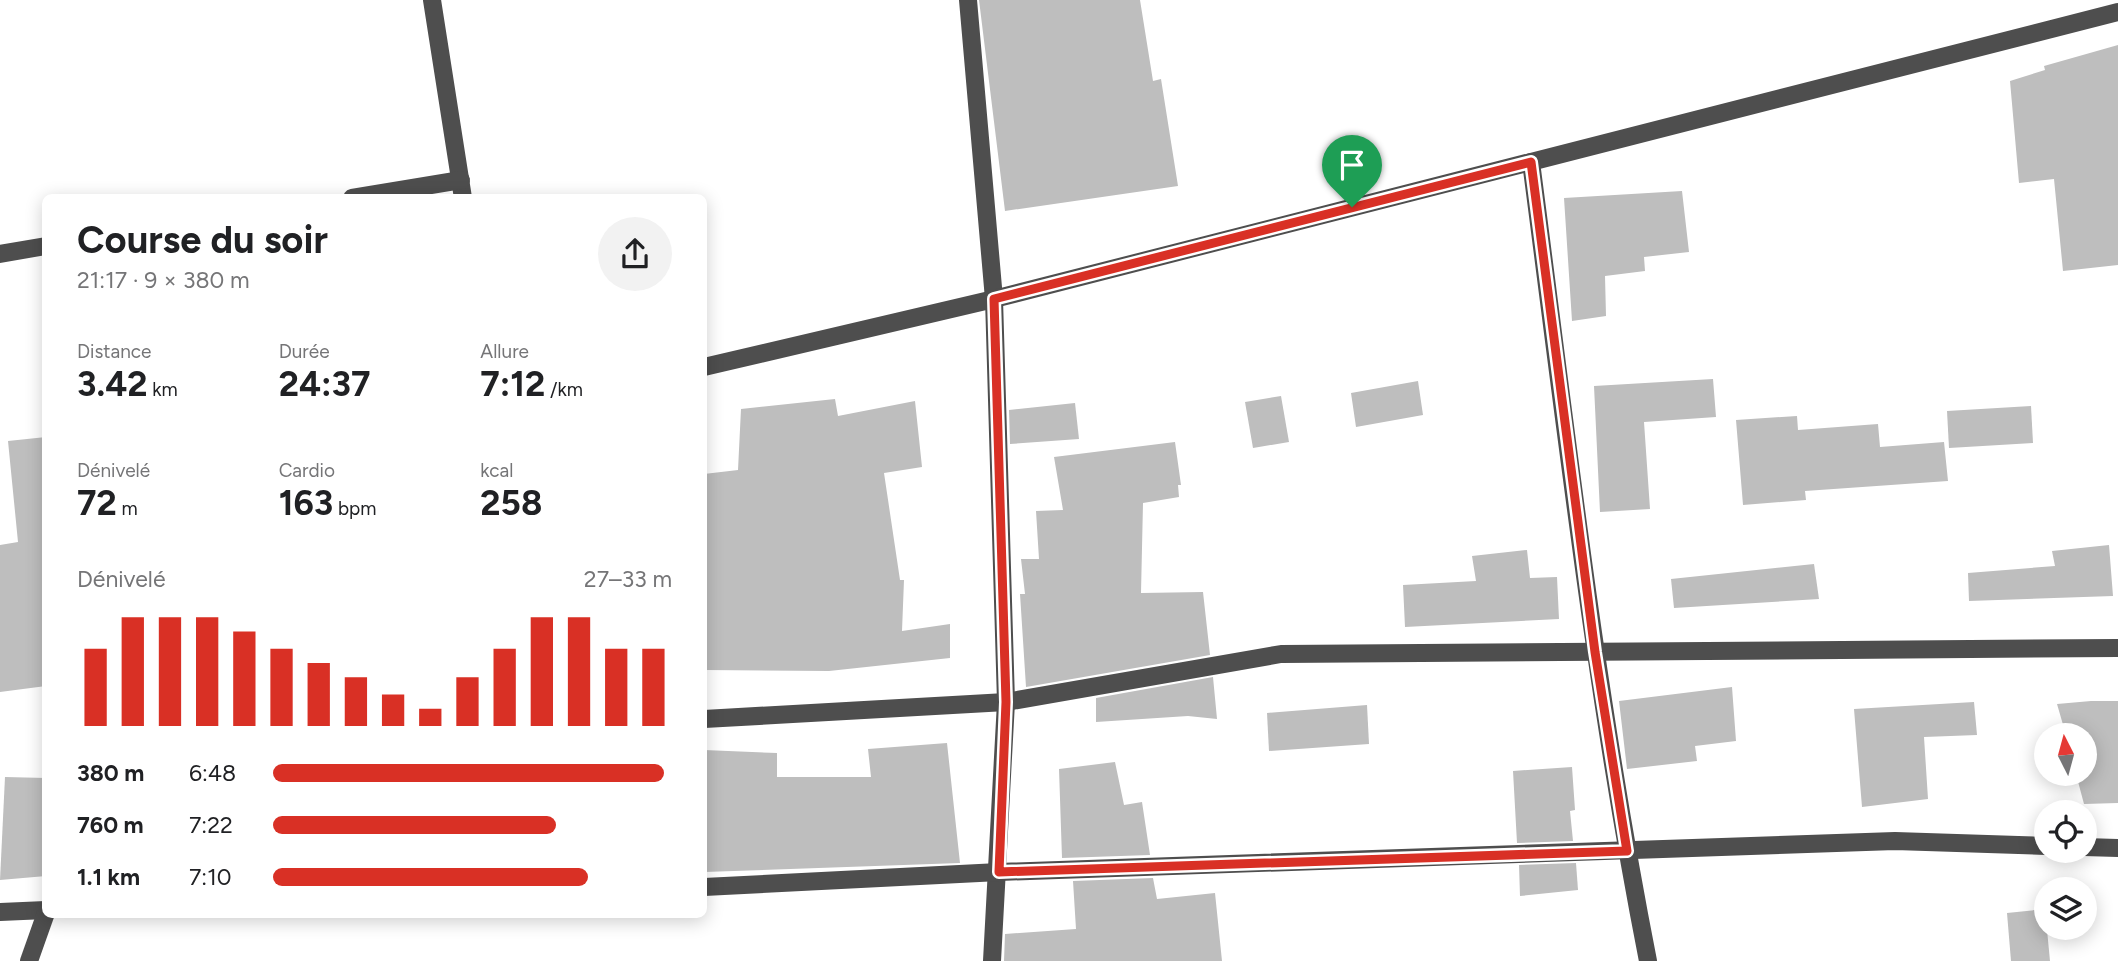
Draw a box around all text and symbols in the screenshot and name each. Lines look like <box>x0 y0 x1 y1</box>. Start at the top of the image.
pin <box>1322 135 1382 207</box>
icon: arrive <box>1333 146 1371 184</box>
text: Course du soir <box>77 217 328 263</box>
button: share <box>598 217 672 291</box>
text: 21:17 · 9 × 380 m <box>77 266 250 294</box>
text: Distance <box>77 340 151 363</box>
text: Durée <box>279 340 330 363</box>
text: Allure <box>480 340 529 363</box>
text: 3.42 <box>77 363 148 405</box>
text: 24:37 <box>279 363 371 405</box>
text: 7:12 <box>480 363 545 405</box>
text: km <box>148 378 178 401</box>
text: /km <box>545 378 583 401</box>
text: Dénivelé <box>77 459 150 482</box>
text: Cardio <box>279 459 335 482</box>
text: kcal <box>480 459 514 482</box>
text: 72 <box>77 482 117 524</box>
text: 163 <box>279 482 333 524</box>
text: 258 <box>480 482 542 524</box>
text: m <box>117 497 138 520</box>
text: bpm <box>333 497 376 520</box>
text: Dénivelé <box>77 565 165 593</box>
text: 27–33 m <box>584 565 672 593</box>
north arrow <box>2034 723 2096 786</box>
map controls <box>2034 723 2097 940</box>
text: 380 m <box>77 759 144 787</box>
text: 6:48 <box>189 759 236 787</box>
button: locate <box>2034 800 2097 863</box>
text: 760 m <box>77 811 144 839</box>
text: 7:22 <box>189 811 233 839</box>
text: 1.1 km <box>77 863 140 891</box>
text: 7:10 <box>189 863 231 891</box>
button: layers <box>2034 877 2097 940</box>

